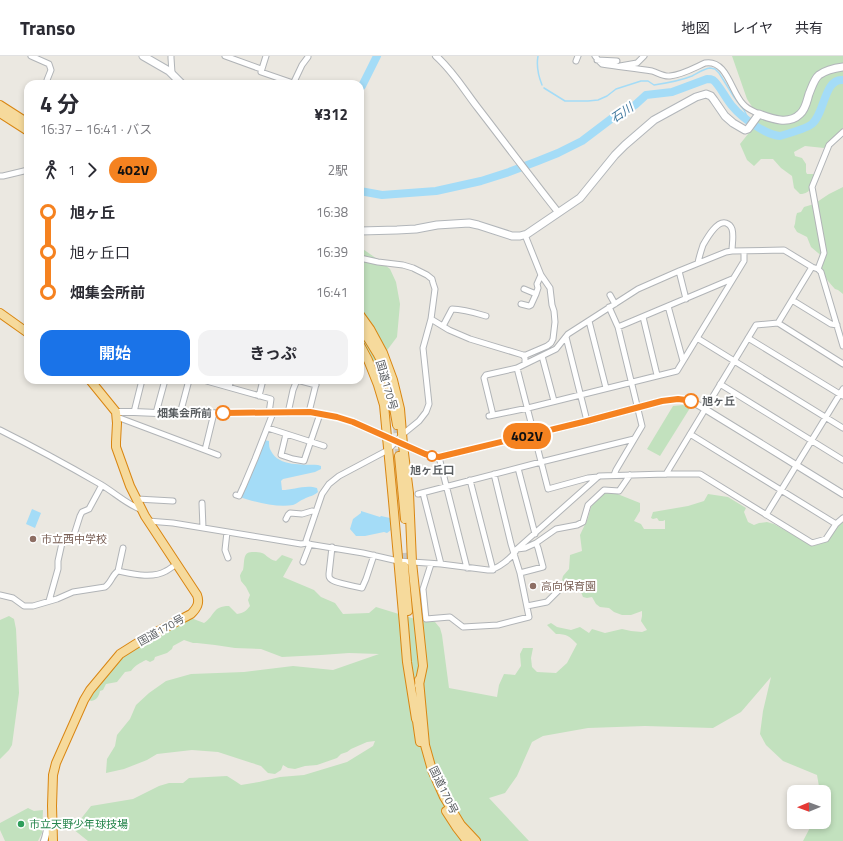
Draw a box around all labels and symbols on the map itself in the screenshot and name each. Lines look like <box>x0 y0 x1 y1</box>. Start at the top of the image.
water label: 石川 <box>606 97 639 127</box>
street label: 国道170号 <box>372 358 402 412</box>
marker: 旭ヶ丘 <box>683 393 699 409</box>
place label: 旭ヶ丘 <box>702 393 735 409</box>
place label: 畑集会所前 <box>157 405 212 421</box>
marker: 畑集会所前 <box>215 405 231 421</box>
line badge: 402V <box>499 423 555 449</box>
marker: 旭ヶ丘口 <box>426 450 438 462</box>
place label: 旭ヶ丘口 <box>410 462 454 478</box>
place label: 市立西中学校 <box>41 531 107 547</box>
marker: 市立西中学校 <box>28 534 38 544</box>
place label: 高向保育園 <box>541 578 596 594</box>
marker: 高向保育園 <box>528 581 538 591</box>
street label: 国道170号 <box>135 611 187 649</box>
street label: 国道170号 <box>426 763 462 817</box>
north arrow <box>787 785 831 829</box>
place label: 市立天野少年球技場 <box>29 816 128 832</box>
marker: 市立天野少年球技場 <box>16 819 26 829</box>

